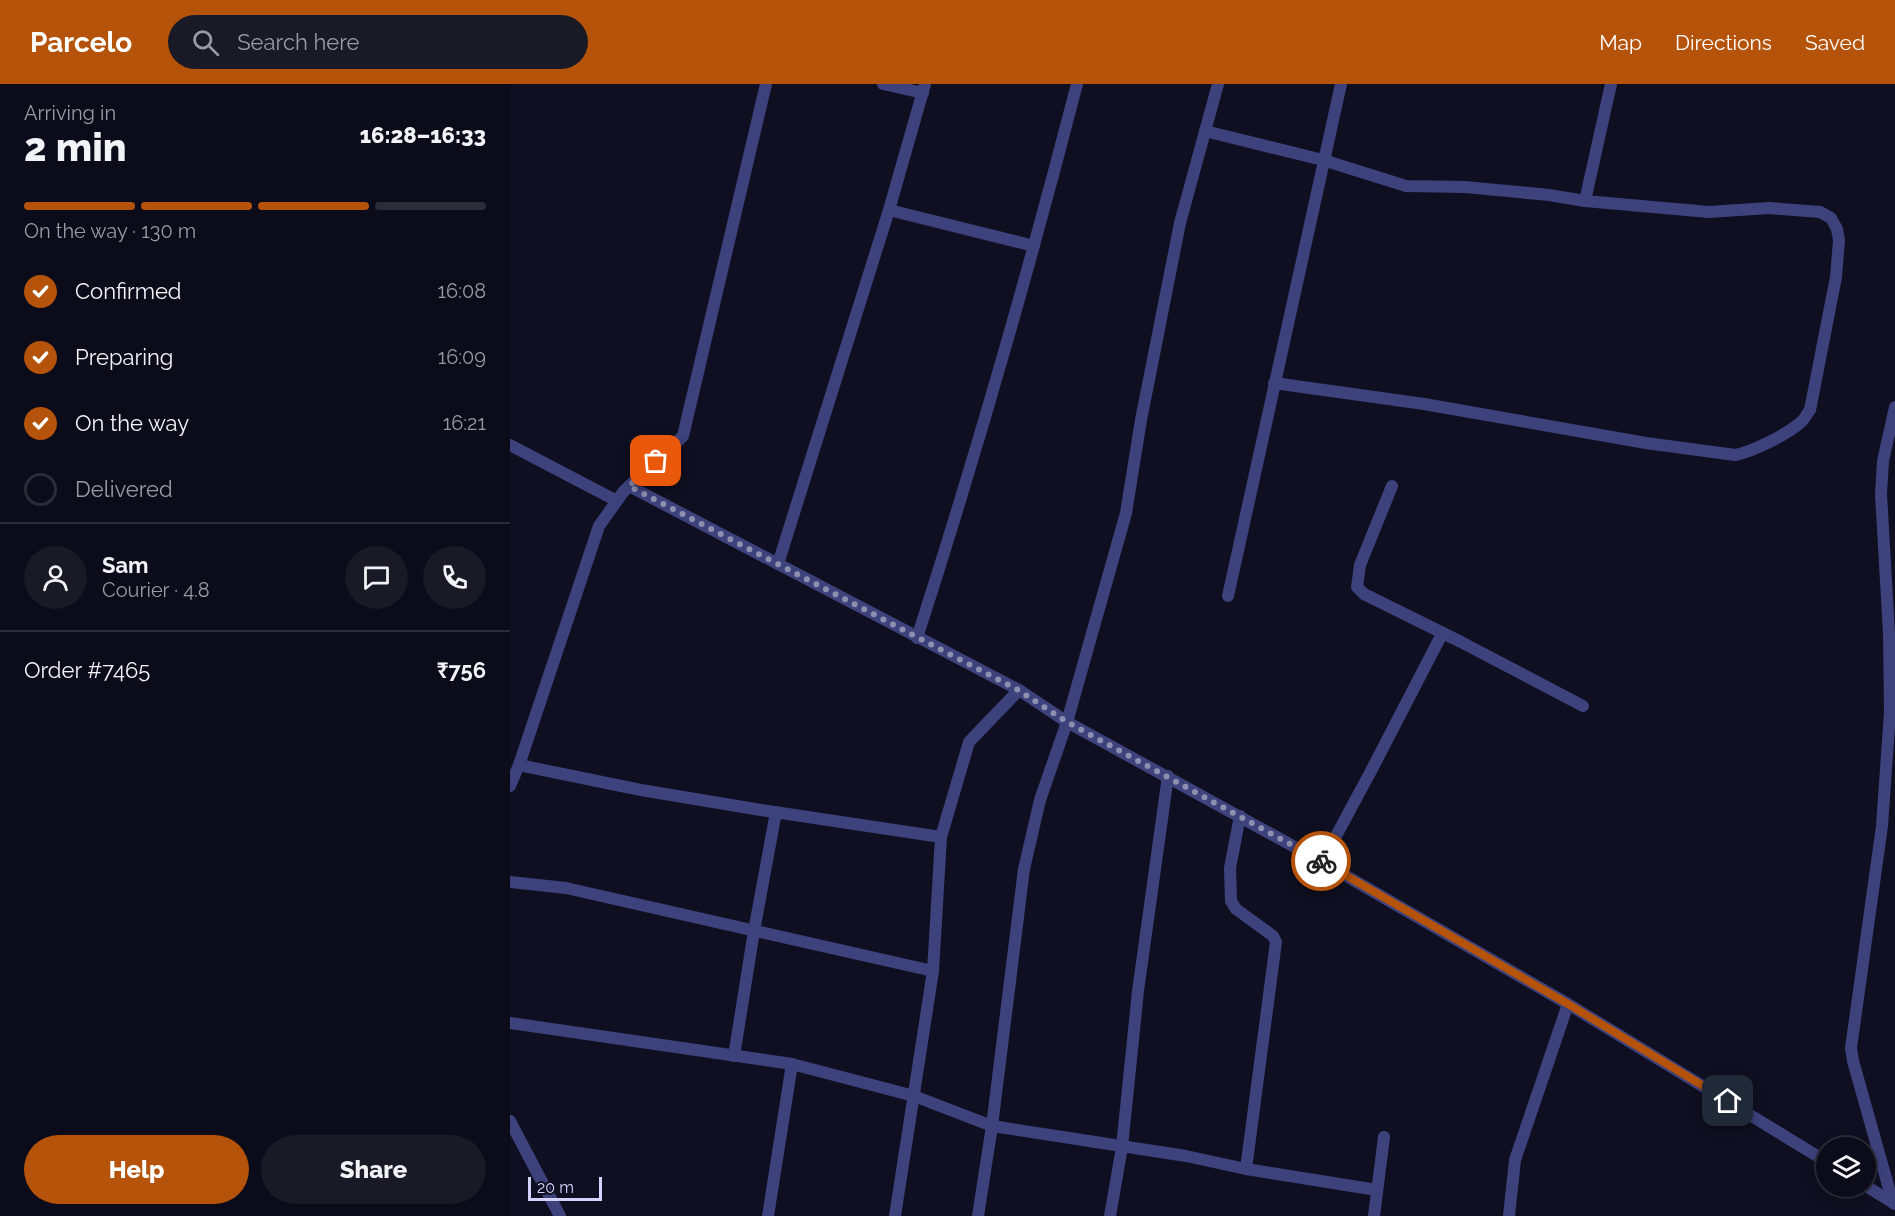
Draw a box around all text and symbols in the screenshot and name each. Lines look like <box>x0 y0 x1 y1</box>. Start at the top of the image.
search box <box>168 15 588 69</box>
text: Parcelo <box>30 26 132 59</box>
icon: search <box>189 26 222 59</box>
text: Search here <box>237 29 359 55</box>
text: Map <box>1599 30 1642 55</box>
text: Directions <box>1675 30 1772 55</box>
text: Saved <box>1805 30 1865 55</box>
text: Arriving in <box>24 101 116 125</box>
text: 16:28–16:33 <box>360 122 486 148</box>
text: 2 min <box>24 124 127 170</box>
text: On the way · 130 m <box>24 219 196 243</box>
icon: check <box>24 275 57 308</box>
text: Confirmed <box>75 278 182 304</box>
text: 16:08 <box>438 279 486 303</box>
icon: check <box>24 341 57 374</box>
text: Preparing <box>75 344 173 370</box>
text: 16:09 <box>438 345 486 369</box>
icon: check <box>24 407 57 440</box>
text: On the way <box>75 410 189 436</box>
text: 16:21 <box>443 411 486 435</box>
pin <box>630 435 681 486</box>
icon: bag <box>639 444 672 477</box>
text: Delivered <box>75 476 173 502</box>
button: person <box>24 546 87 609</box>
button: chat <box>345 546 408 609</box>
button: phone <box>423 546 486 609</box>
text: Sam <box>102 552 149 578</box>
text: Courier · 4.8 <box>102 578 210 602</box>
text: Order #7465 <box>24 657 150 683</box>
text: ₹756 <box>437 657 486 683</box>
courier <box>1291 831 1351 891</box>
icon: bike <box>1305 845 1338 878</box>
pin <box>1702 1075 1753 1126</box>
icon: home <box>1711 1084 1744 1117</box>
button: Help <box>24 1135 249 1204</box>
button: Share <box>261 1135 486 1204</box>
map controls <box>1816 1137 1876 1197</box>
button: layers <box>1816 1137 1876 1197</box>
scale bar <box>528 1174 602 1202</box>
text: 20 m <box>537 1178 574 1197</box>

